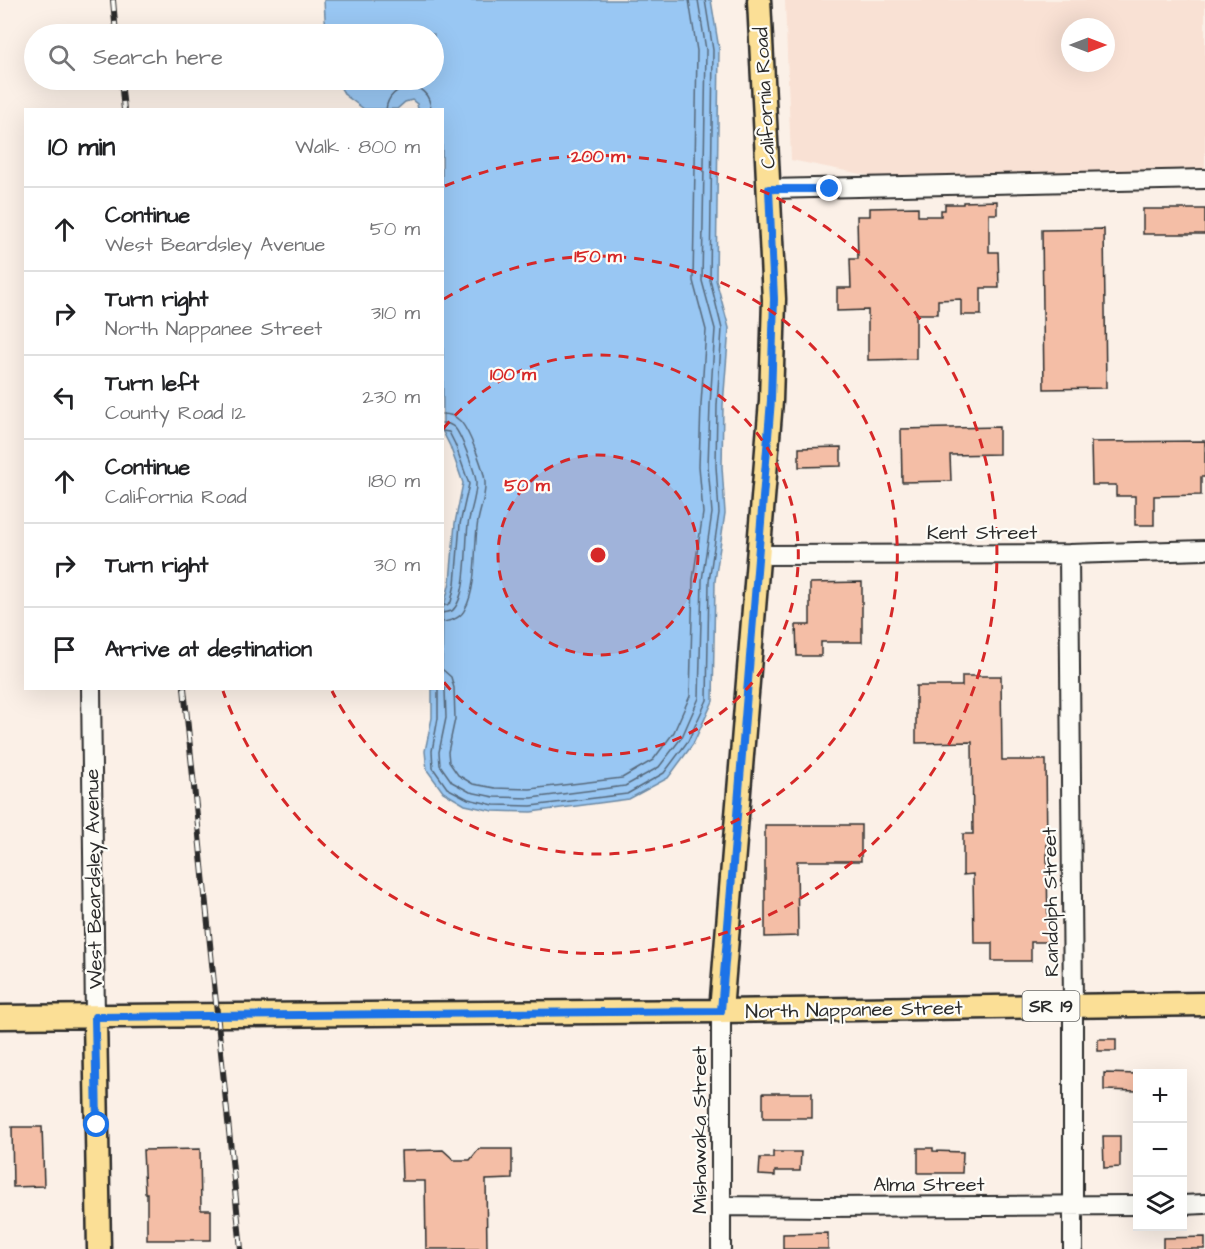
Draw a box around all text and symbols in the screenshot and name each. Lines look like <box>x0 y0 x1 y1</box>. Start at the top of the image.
north arrow <box>1061 18 1115 72</box>
search box <box>24 24 444 90</box>
street label: California Road <box>747 26 783 169</box>
icon: search <box>45 41 78 74</box>
text: Search here <box>93 42 223 73</box>
text: 10 min <box>48 129 115 165</box>
text: Walk · 800 m <box>295 133 420 161</box>
text: 200 m <box>570 144 626 169</box>
route end <box>816 175 842 201</box>
text: Continue <box>105 200 190 231</box>
icon: ahead <box>48 213 81 246</box>
text: 50 m <box>370 215 420 243</box>
text: West Beardsley Avenue <box>105 231 325 259</box>
text: 150 m <box>574 244 623 269</box>
text: Turn right <box>105 284 208 315</box>
icon: right <box>48 297 81 330</box>
text: 310 m <box>371 299 420 327</box>
text: North Nappanee Street <box>105 315 322 343</box>
text: 100 m <box>490 362 537 387</box>
text: Turn left <box>105 368 199 399</box>
icon: left <box>48 381 81 414</box>
text: 230 m <box>362 383 420 411</box>
text: County Road 12 <box>105 399 246 427</box>
text: Continue <box>105 452 190 483</box>
icon: ahead <box>48 465 81 498</box>
text: 180 m <box>368 467 420 495</box>
text: 50 m <box>504 473 551 498</box>
text: California Road <box>105 483 247 511</box>
street label: Kent Street <box>927 519 1037 547</box>
centre of rings <box>588 545 608 565</box>
icon: right <box>48 549 81 582</box>
text: Turn right <box>105 550 208 581</box>
text: 30 m <box>374 551 420 579</box>
icon: arrive <box>48 633 81 666</box>
text: Arrive at destination <box>105 634 312 665</box>
street label: West Beardsley Avenue <box>78 768 111 989</box>
street label: Randolph Street <box>1036 827 1066 977</box>
road number: SR 19 <box>1022 991 1080 1021</box>
street label: North Nappanee Street <box>745 994 963 1026</box>
street label: Mishawaka Street <box>686 1046 714 1214</box>
map controls <box>1133 1069 1187 1231</box>
button: + <box>1133 1069 1187 1123</box>
route start <box>83 1111 109 1137</box>
button: − <box>1133 1123 1187 1177</box>
street label: Alma Street <box>873 1171 985 1199</box>
button: layers <box>1133 1177 1187 1231</box>

